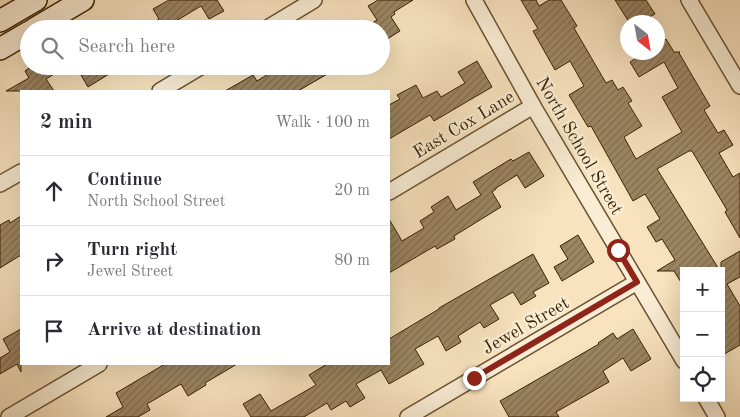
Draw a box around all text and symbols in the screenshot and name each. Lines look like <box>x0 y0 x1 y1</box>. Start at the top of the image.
north arrow <box>620 15 665 60</box>
search box <box>20 20 390 75</box>
icon: search <box>38 34 66 62</box>
text: Search here <box>78 38 175 57</box>
street label: North School Street <box>532 74 626 218</box>
street label: East Cox Lane <box>410 88 518 162</box>
text: 2 min <box>40 112 93 133</box>
text: Walk · 100 m <box>275 115 370 131</box>
text: Continue <box>87 171 162 190</box>
icon: ahead <box>40 177 68 205</box>
text: 20 m <box>334 183 370 199</box>
text: North School Street <box>87 194 225 210</box>
route start <box>607 239 630 262</box>
text: Turn right <box>87 241 177 260</box>
icon: right <box>40 247 68 275</box>
text: 80 m <box>334 253 370 269</box>
text: Jewel Street <box>87 264 173 280</box>
map controls <box>680 267 725 402</box>
button: + <box>680 267 725 312</box>
street label: Jewel Street <box>480 294 572 358</box>
button: − <box>680 312 725 357</box>
icon: arrive <box>40 317 68 345</box>
text: Arrive at destination <box>87 321 261 340</box>
button: locate <box>680 357 725 402</box>
route end <box>463 367 486 390</box>

